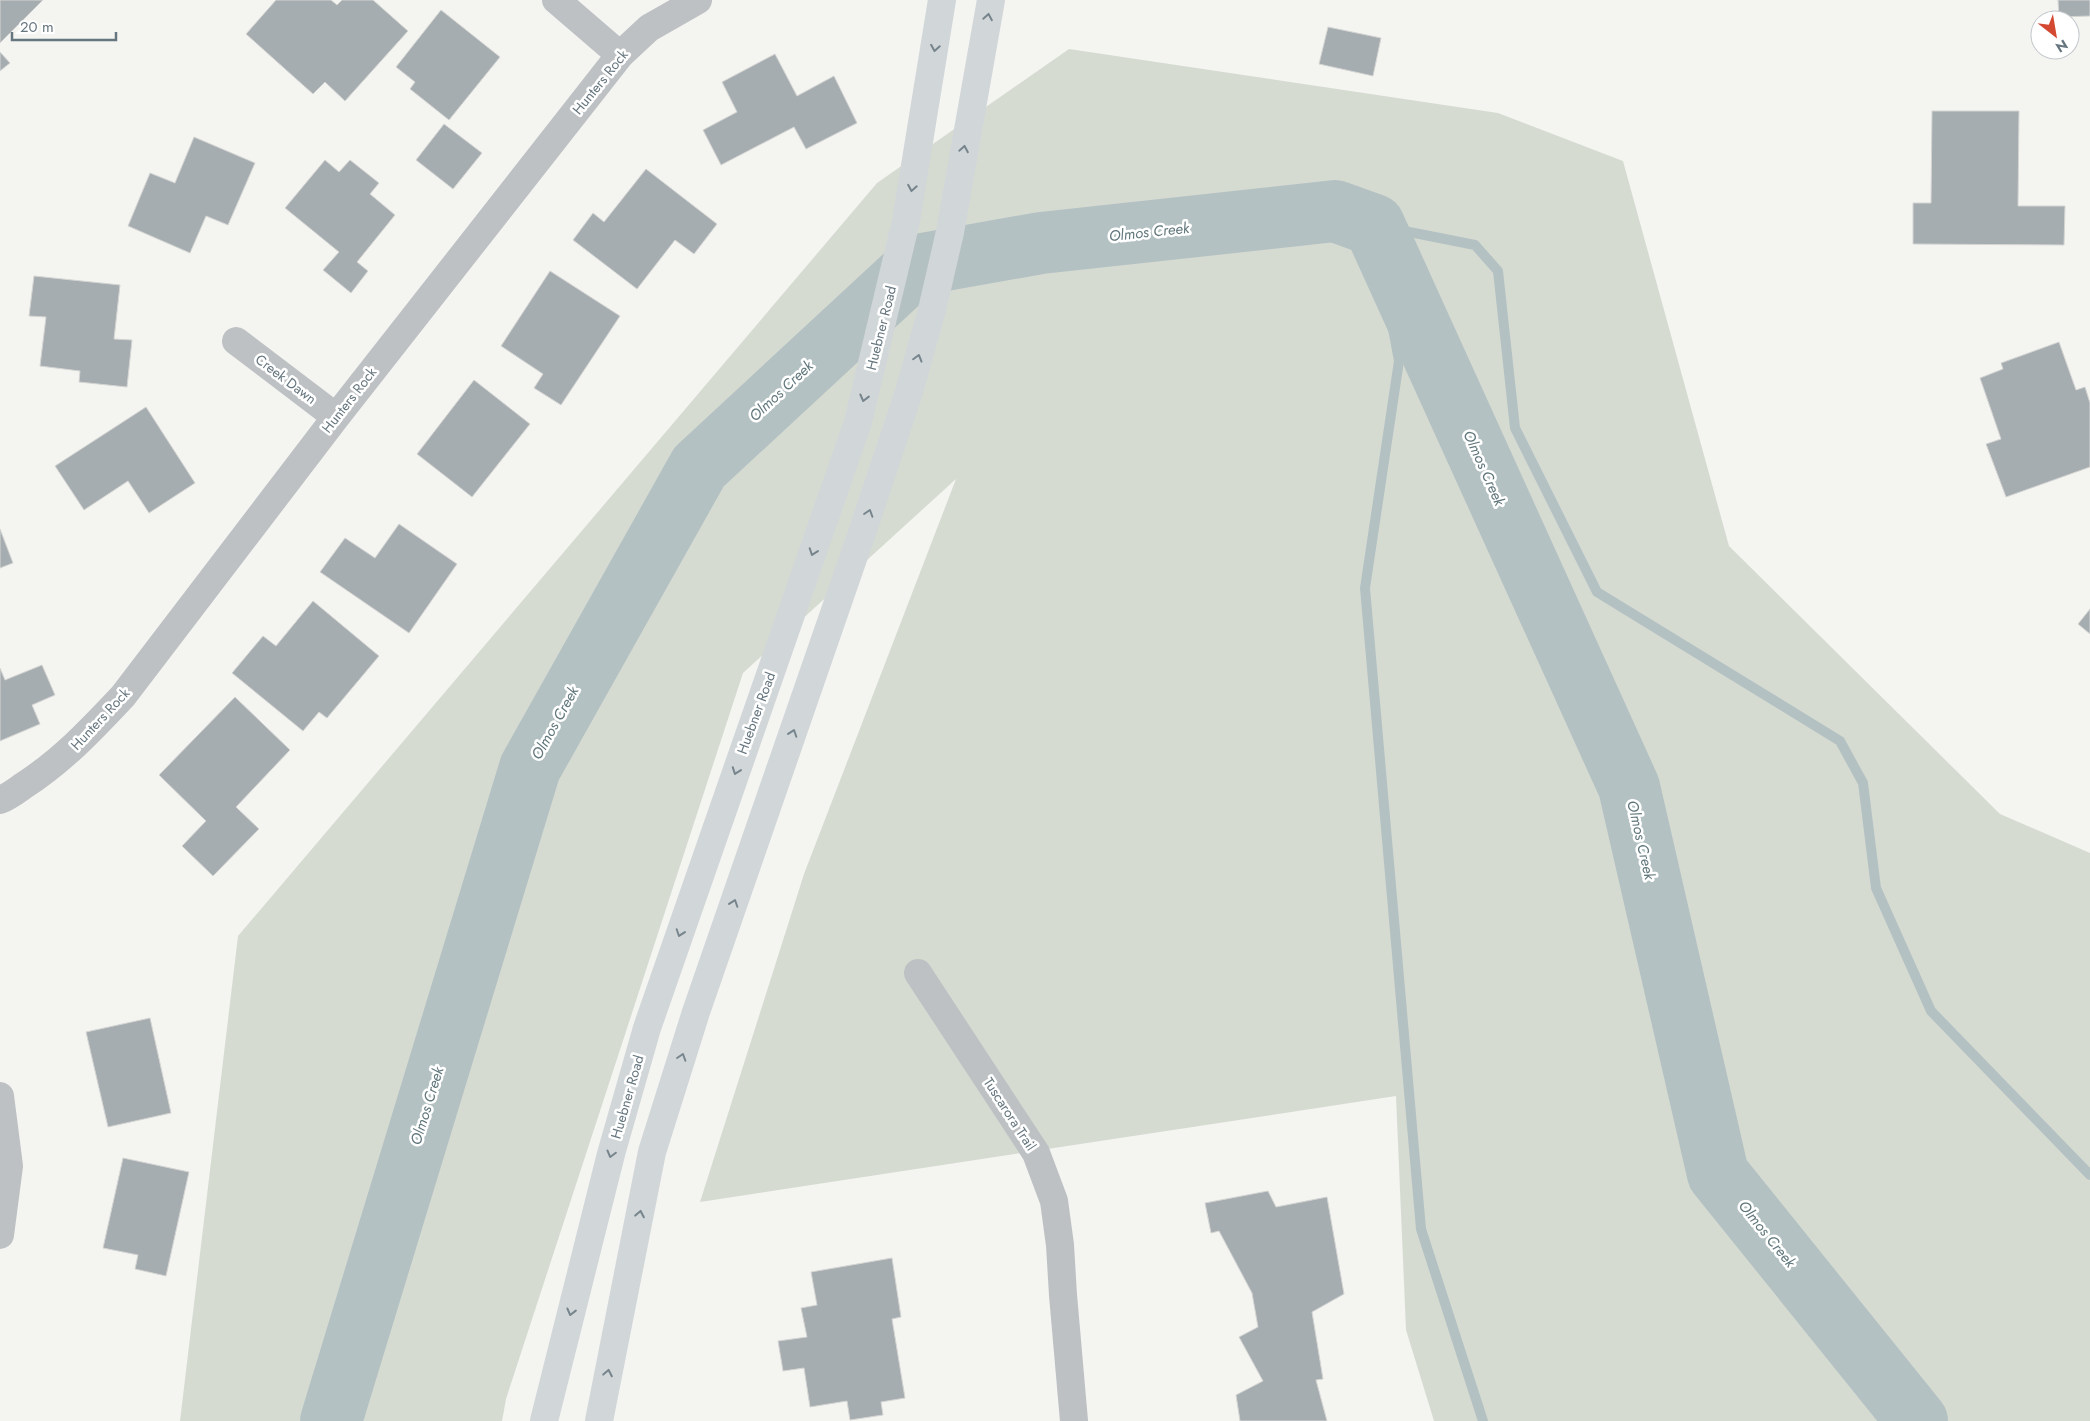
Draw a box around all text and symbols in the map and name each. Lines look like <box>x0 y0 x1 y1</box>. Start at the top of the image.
scale bar <box>12 10 116 42</box>
north arrow <box>2030 10 2080 60</box>
one-way arrow <box>982 13 992 21</box>
text: 20 m <box>20 16 54 38</box>
text: N <box>2052 35 2072 58</box>
one-way arrow <box>930 44 940 53</box>
street label: Hunters Rock <box>568 45 633 119</box>
one-way arrow <box>959 144 969 153</box>
one-way arrow <box>907 184 917 193</box>
water label: Olmos Creek <box>1108 217 1191 247</box>
street label: Huebner Road <box>861 284 901 372</box>
street label: Creek Dawn <box>251 349 321 409</box>
water label: Olmos Creek <box>744 355 818 427</box>
one-way arrow <box>913 355 923 363</box>
street label: Hunters Rock <box>317 362 381 437</box>
one-way arrow <box>859 393 870 402</box>
water label: Olmos Creek <box>1458 427 1511 510</box>
one-way arrow <box>863 510 873 518</box>
one-way arrow <box>809 547 819 556</box>
street label: Huebner Road <box>732 669 780 757</box>
water label: Olmos Creek <box>526 682 584 764</box>
street label: Hunters Rock <box>66 683 135 754</box>
one-way arrow <box>788 729 798 738</box>
one-way arrow <box>732 767 742 775</box>
water label: Olmos Creek <box>1621 798 1661 882</box>
one-way arrow <box>728 899 738 908</box>
one-way arrow <box>676 928 686 936</box>
street label: Huebner Road <box>605 1053 649 1141</box>
one-way arrow <box>676 1053 686 1062</box>
water label: Olmos Creek <box>405 1064 449 1148</box>
street label: Tuscarora Trail <box>979 1074 1041 1154</box>
one-way arrow <box>606 1150 616 1158</box>
water label: Olmos Creek <box>1733 1196 1801 1273</box>
one-way arrow <box>634 1209 644 1218</box>
one-way arrow <box>566 1308 577 1317</box>
one-way arrow <box>603 1369 613 1378</box>

